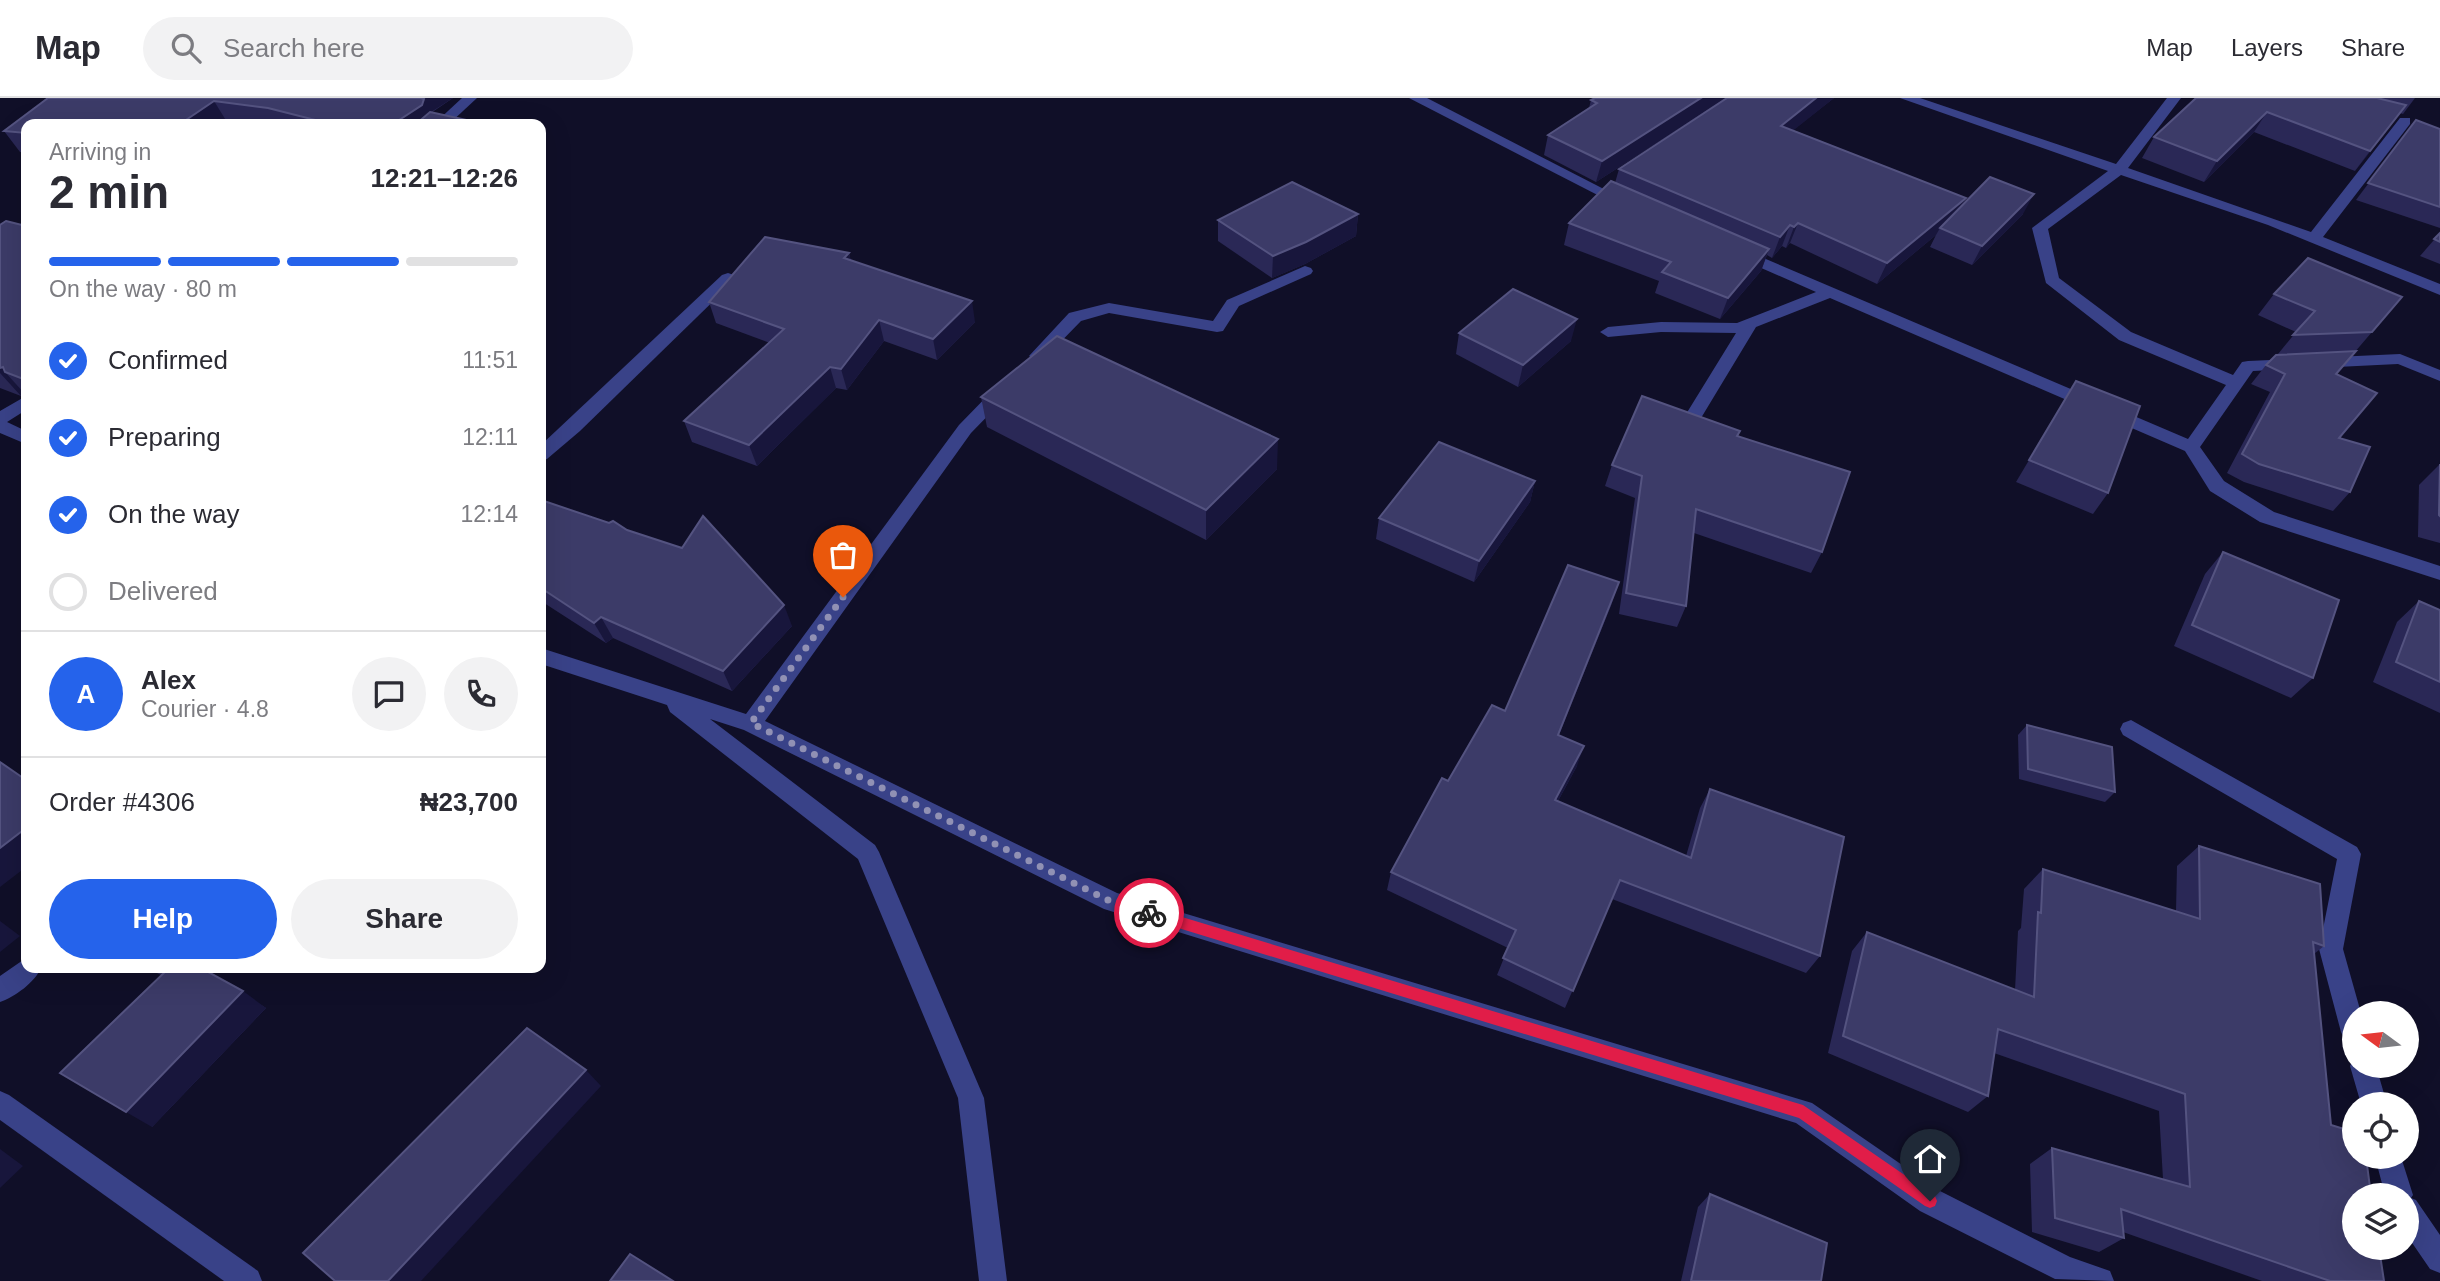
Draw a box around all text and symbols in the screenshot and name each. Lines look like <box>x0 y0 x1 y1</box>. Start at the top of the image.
search box <box>143 17 633 80</box>
text: Map <box>35 29 101 66</box>
icon: search <box>167 29 205 67</box>
text: Search here <box>223 33 365 63</box>
text: Map <box>2146 34 2193 61</box>
text: Layers <box>2231 34 2303 61</box>
text: Share <box>2341 34 2405 61</box>
text: Arriving in <box>49 139 151 165</box>
text: 12:21–12:26 <box>371 163 518 193</box>
text: 2 min <box>49 166 169 218</box>
text: On the way · 80 m <box>49 276 237 302</box>
icon: check <box>49 342 87 380</box>
text: Confirmed <box>108 345 228 375</box>
text: 11:51 <box>462 347 518 373</box>
icon: check <box>49 419 87 457</box>
text: Preparing <box>108 422 221 452</box>
text: 12:11 <box>462 424 518 450</box>
icon: check <box>49 496 87 534</box>
text: On the way <box>108 499 240 529</box>
text: 12:14 <box>460 501 518 527</box>
pin <box>813 525 873 597</box>
icon: bag <box>824 536 862 574</box>
text: Delivered <box>108 576 218 606</box>
button: chat <box>352 657 426 731</box>
button: phone <box>444 657 518 731</box>
text: Alex <box>141 665 196 695</box>
text: A <box>77 679 95 709</box>
text: Courier · 4.8 <box>141 696 269 722</box>
text: Order #4306 <box>49 787 195 817</box>
text: ₦23,700 <box>420 787 518 817</box>
courier <box>1114 878 1184 948</box>
button: Help <box>49 879 277 959</box>
button: Share <box>291 879 518 959</box>
icon: bike <box>1130 894 1168 932</box>
north arrow <box>2342 1001 2418 1078</box>
map controls <box>2342 1001 2419 1260</box>
button: locate <box>2342 1092 2419 1169</box>
pin <box>1900 1129 1960 1201</box>
icon: home <box>1911 1140 1949 1178</box>
button: layers <box>2342 1183 2419 1260</box>

